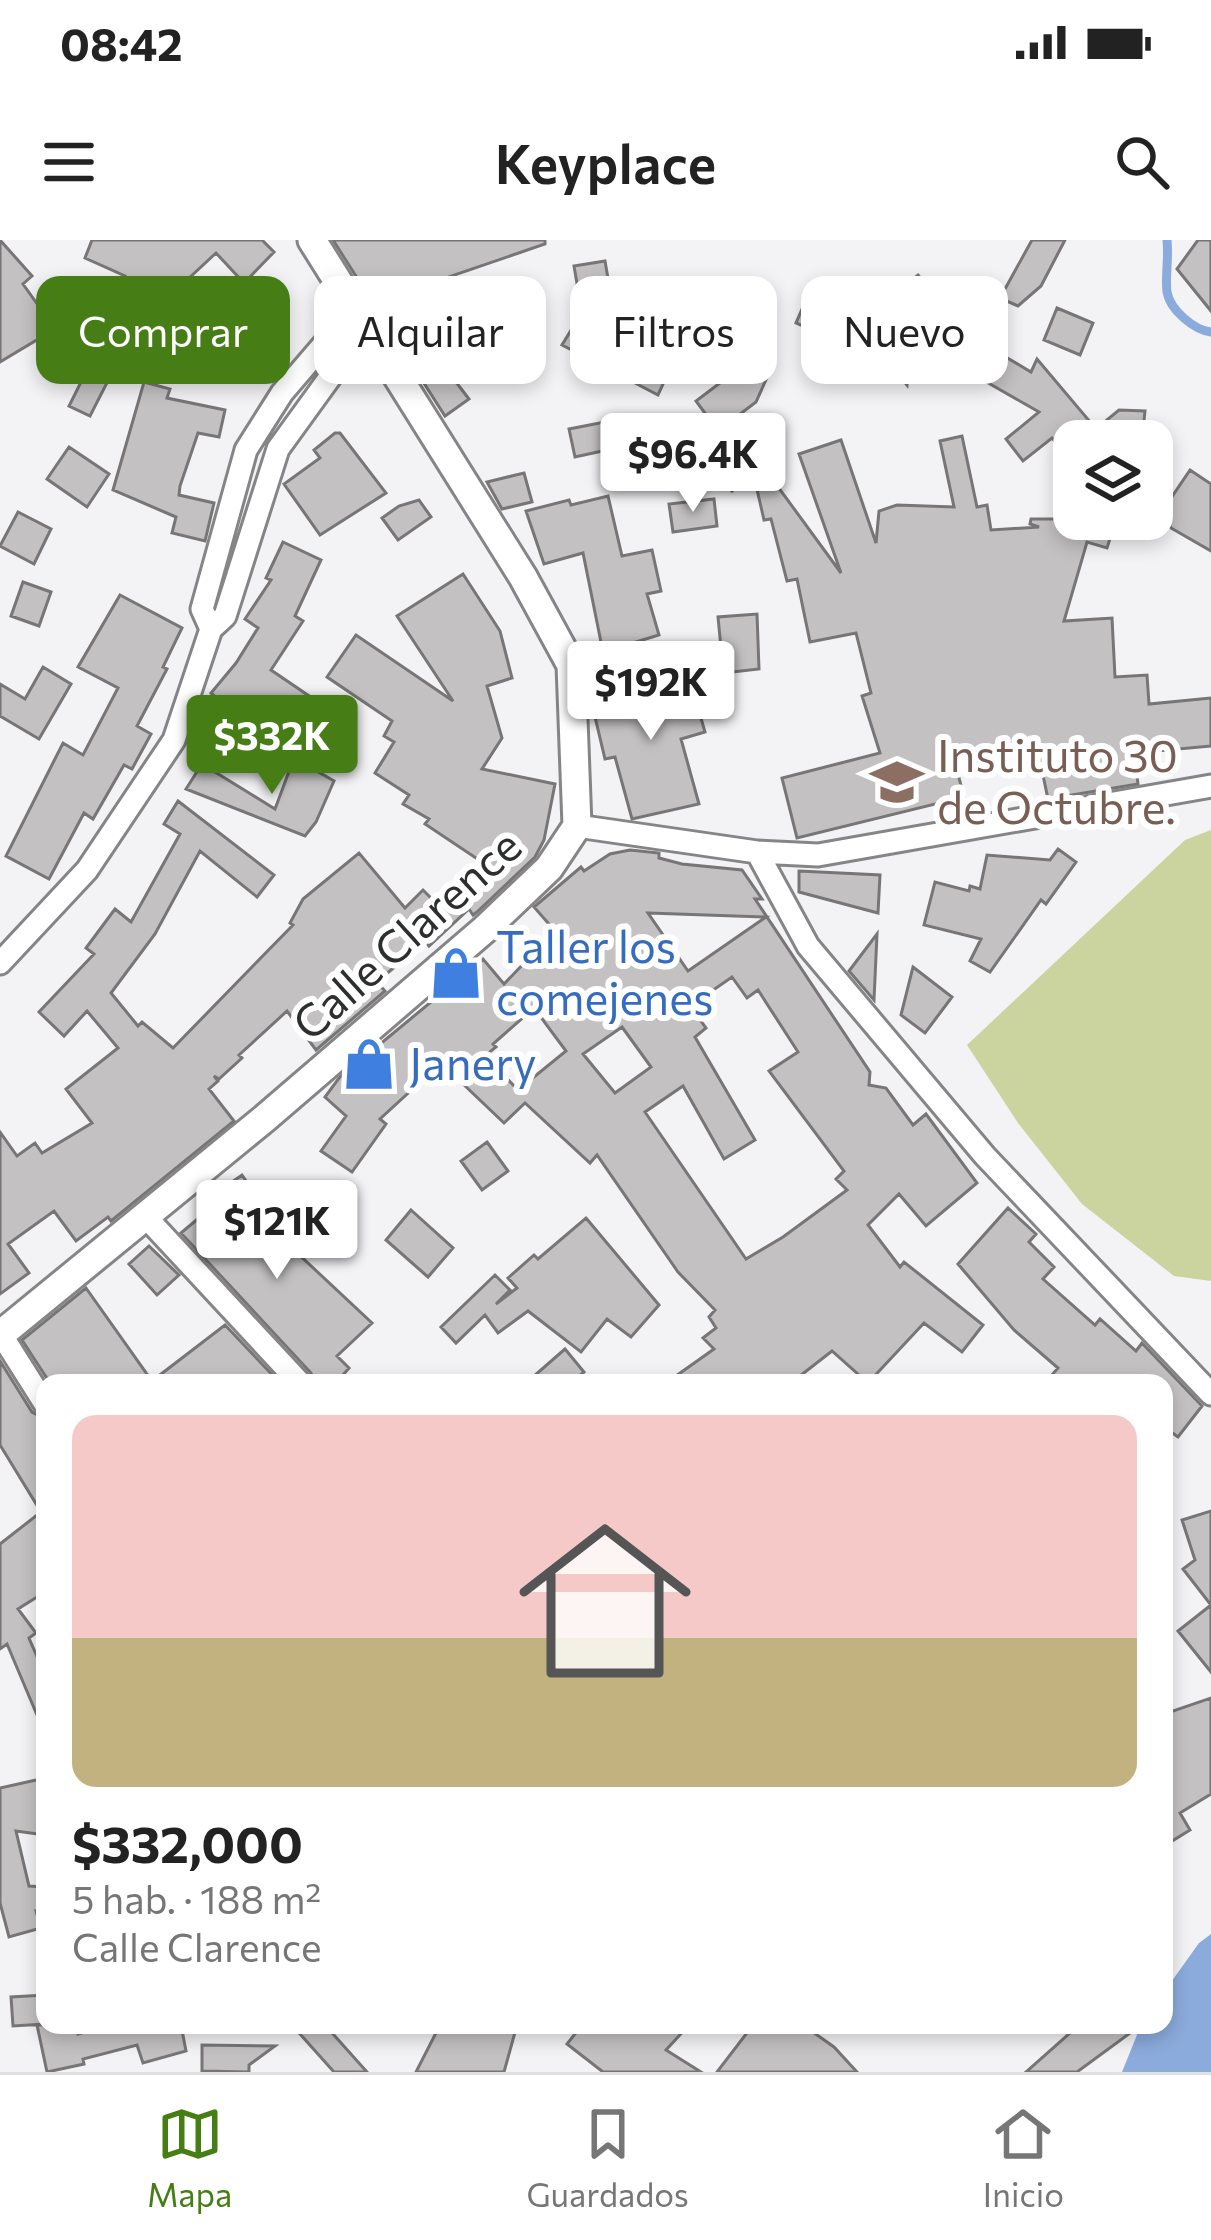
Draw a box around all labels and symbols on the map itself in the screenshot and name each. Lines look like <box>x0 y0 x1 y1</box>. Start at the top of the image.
pin: $96.4K <box>595 413 791 515</box>
pin: $192K <box>567 641 735 743</box>
pin: $332K <box>188 695 356 797</box>
place label: Instituto 30 de Octubre. <box>937 726 1178 833</box>
school or university icon: Instituto 30 de Octubre. <box>868 753 926 811</box>
street label: Calle Clarence <box>280 816 531 1050</box>
place label: Taller los comejenes <box>496 917 713 1024</box>
shop icon: Taller los comejenes <box>427 944 485 1002</box>
place label: Janery <box>409 1034 536 1089</box>
shop icon: Janery <box>340 1035 398 1093</box>
pin: $121K <box>193 1180 361 1282</box>

